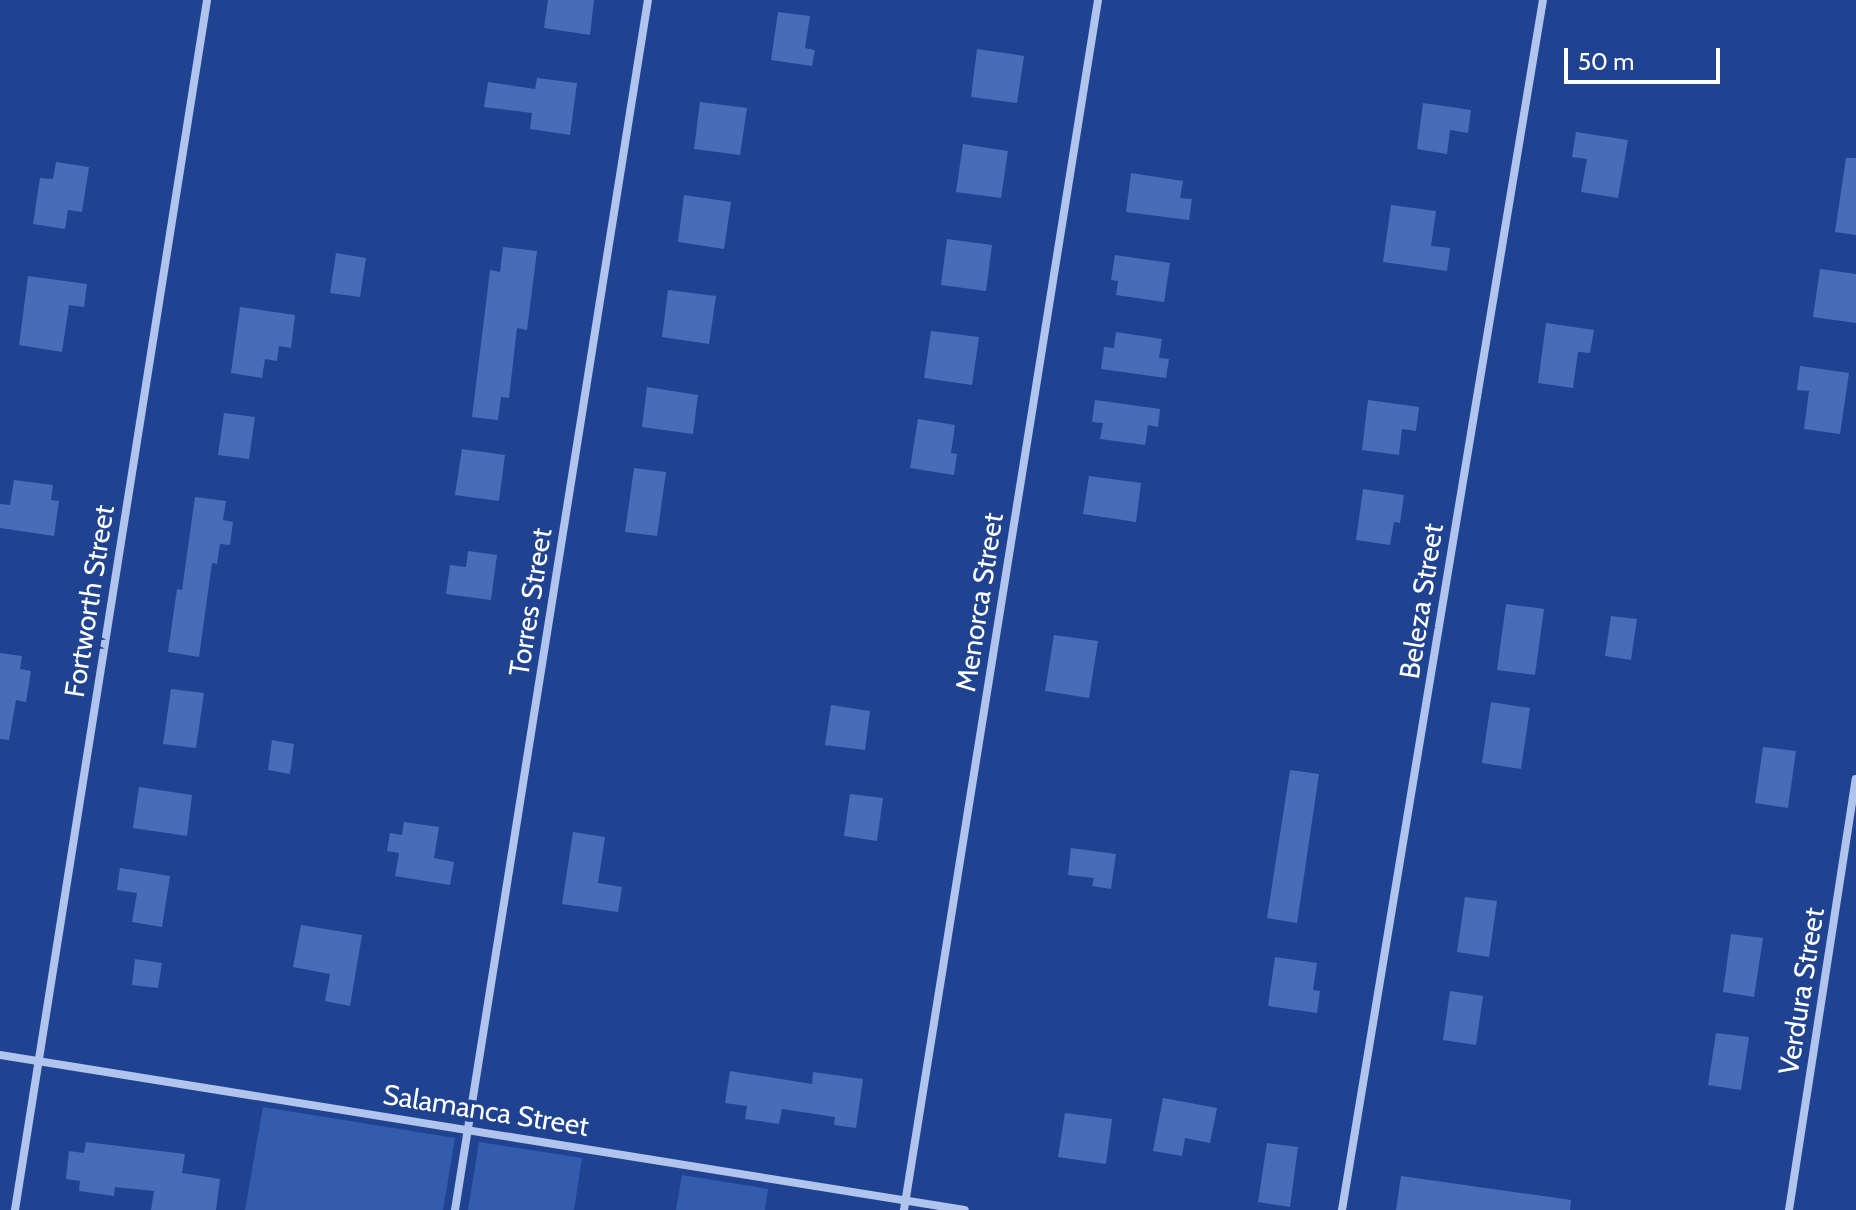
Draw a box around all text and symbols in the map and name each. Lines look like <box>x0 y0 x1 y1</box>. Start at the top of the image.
scale bar <box>1568 32 1724 82</box>
text: 50 m <box>1578 47 1634 76</box>
street label: Fortworth Street <box>57 502 121 700</box>
street label: Menorca Street <box>948 510 1010 694</box>
street label: Beleza Street <box>1392 521 1450 681</box>
street label: Torres Street <box>502 525 558 679</box>
street label: Verdura Street <box>1771 905 1831 1077</box>
street label: Salamanca Street <box>381 1077 591 1143</box>

